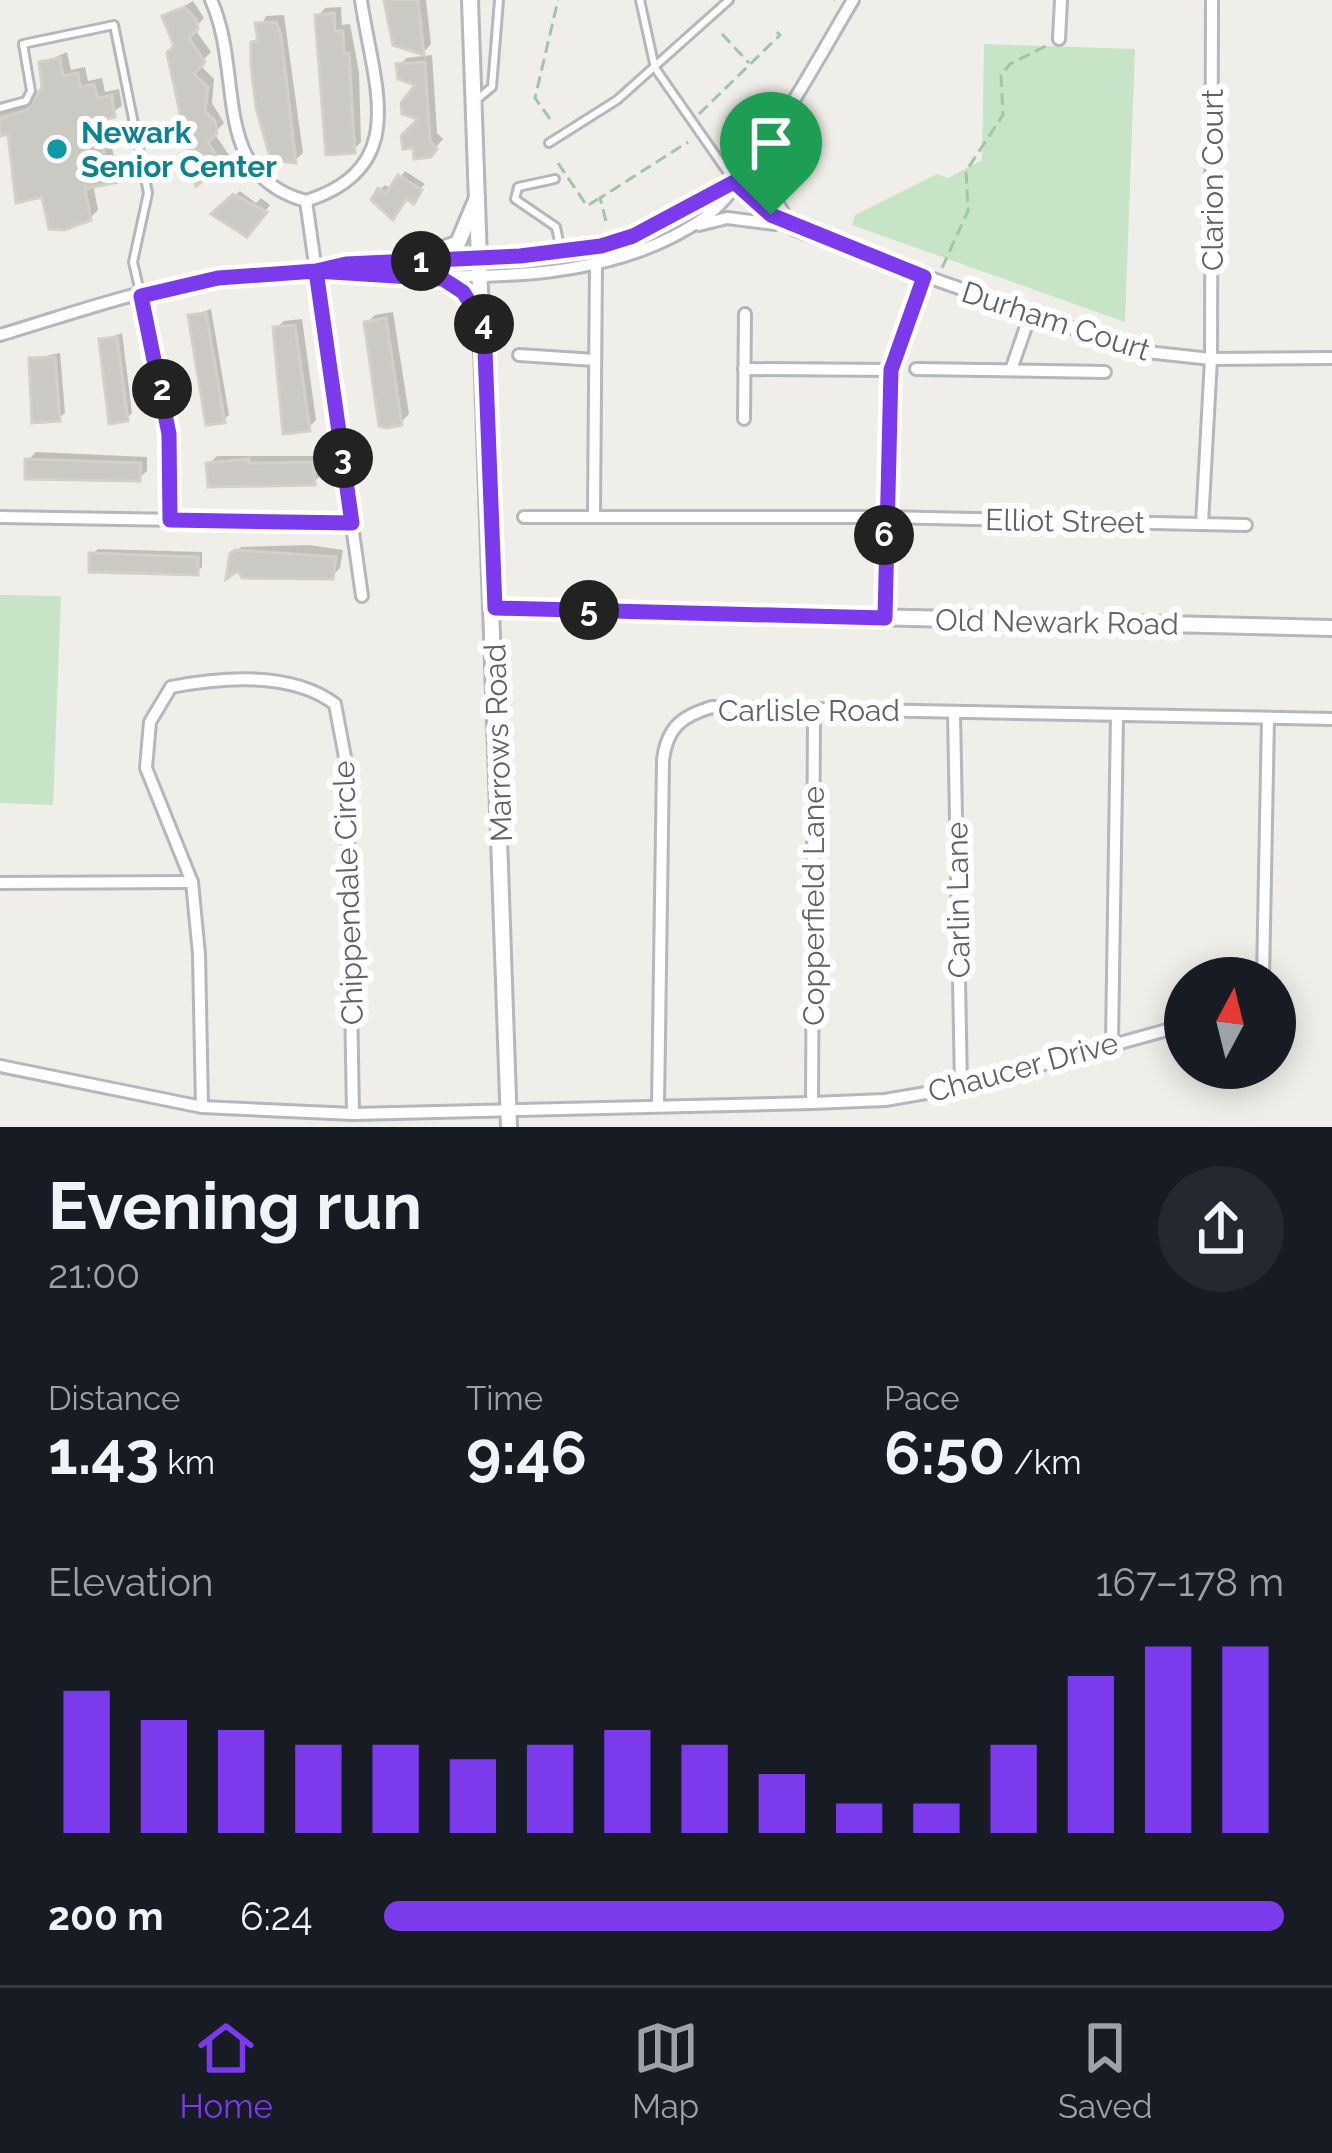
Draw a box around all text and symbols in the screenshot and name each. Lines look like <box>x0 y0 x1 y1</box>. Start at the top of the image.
street label: Clarion Court <box>1195 89 1230 271</box>
pin <box>720 92 822 215</box>
icon: arrive <box>738 110 804 176</box>
place label: Newark Senior Center <box>81 115 277 184</box>
marker: Newark Senior Center <box>44 136 70 162</box>
pin: 1 <box>391 231 451 291</box>
text: 1 <box>413 241 429 280</box>
street label: Durham Court <box>958 274 1154 368</box>
pin: 4 <box>454 294 514 354</box>
text: 4 <box>475 304 493 343</box>
pin: 2 <box>132 359 192 419</box>
text: 2 <box>153 369 171 408</box>
pin: 3 <box>313 428 373 488</box>
text: 3 <box>334 438 352 477</box>
street label: Elliot Street <box>985 502 1145 540</box>
pin: 6 <box>854 505 914 565</box>
text: 6 <box>874 515 894 554</box>
pin: 5 <box>559 580 619 640</box>
text: 5 <box>580 590 598 629</box>
street label: Old Newark Road <box>935 602 1179 642</box>
street label: Marrows Road <box>477 643 519 843</box>
street label: Carlisle Road <box>718 693 900 728</box>
street label: Chippendale Circle <box>326 760 370 1026</box>
street label: Copperfield Lane <box>796 786 831 1026</box>
street label: Carlin Lane <box>939 822 977 978</box>
north arrow <box>1164 957 1296 1089</box>
map controls <box>1164 957 1296 1089</box>
street label: Chaucer Drive <box>924 1025 1122 1109</box>
button: share <box>1158 1166 1284 1292</box>
text: Evening run <box>48 1167 422 1244</box>
text: 21:00 <box>48 1251 140 1297</box>
text: Distance <box>48 1379 180 1418</box>
text: Time <box>466 1379 543 1418</box>
text: Pace <box>884 1379 960 1418</box>
text: 1.43 <box>48 1418 159 1488</box>
text: 9:46 <box>466 1418 587 1488</box>
text: 6:50 <box>884 1418 1005 1488</box>
text: km <box>159 1443 215 1482</box>
text: /km <box>1005 1443 1082 1482</box>
text: Elevation <box>48 1559 214 1605</box>
text: 167–178 m <box>1096 1559 1284 1605</box>
text: 200 m <box>48 1893 164 1939</box>
text: 6:24 <box>240 1893 312 1939</box>
tab: Home <box>180 2015 273 2126</box>
tab: Map <box>632 2015 699 2126</box>
tab: Saved <box>1058 2015 1152 2126</box>

